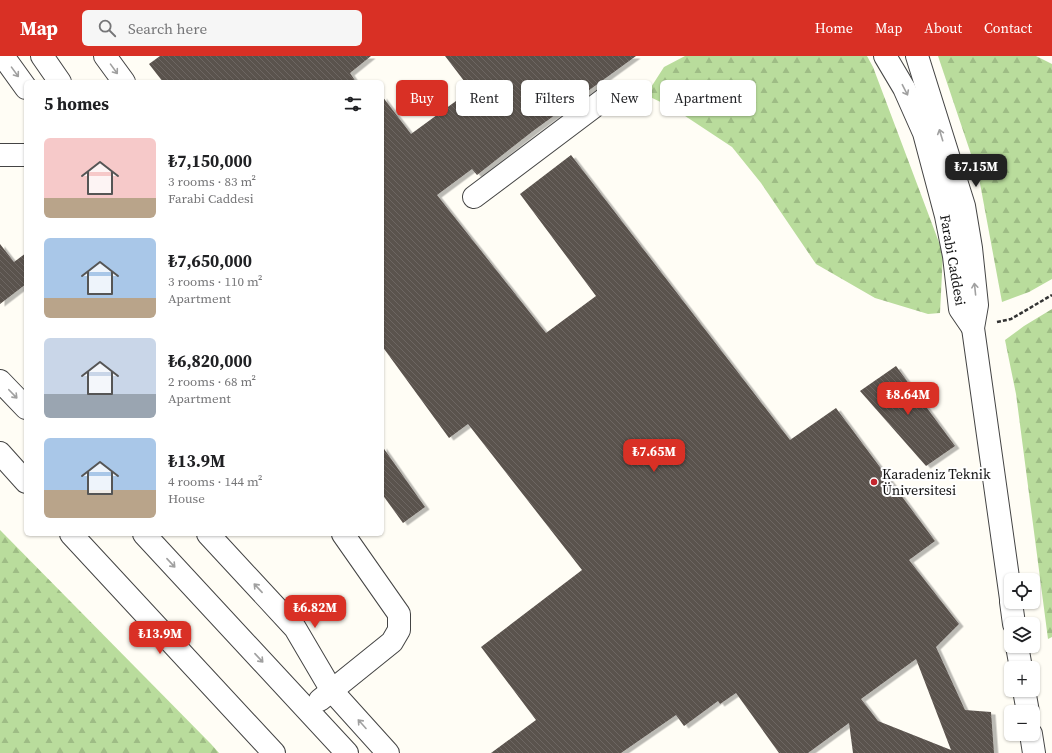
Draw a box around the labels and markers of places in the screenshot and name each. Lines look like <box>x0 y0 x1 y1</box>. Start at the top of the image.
pin: ₺7.15M <box>943 154 1009 188</box>
pin: ₺8.64M <box>875 382 941 416</box>
pin: ₺7.65M <box>621 439 687 473</box>
place label: Karadeniz Teknik Üniversitesi <box>882 464 991 500</box>
marker: Karadeniz Teknik Üniversitesi <box>869 477 879 487</box>
pin: ₺6.82M <box>282 595 348 629</box>
pin: ₺13.9M <box>127 621 193 655</box>

